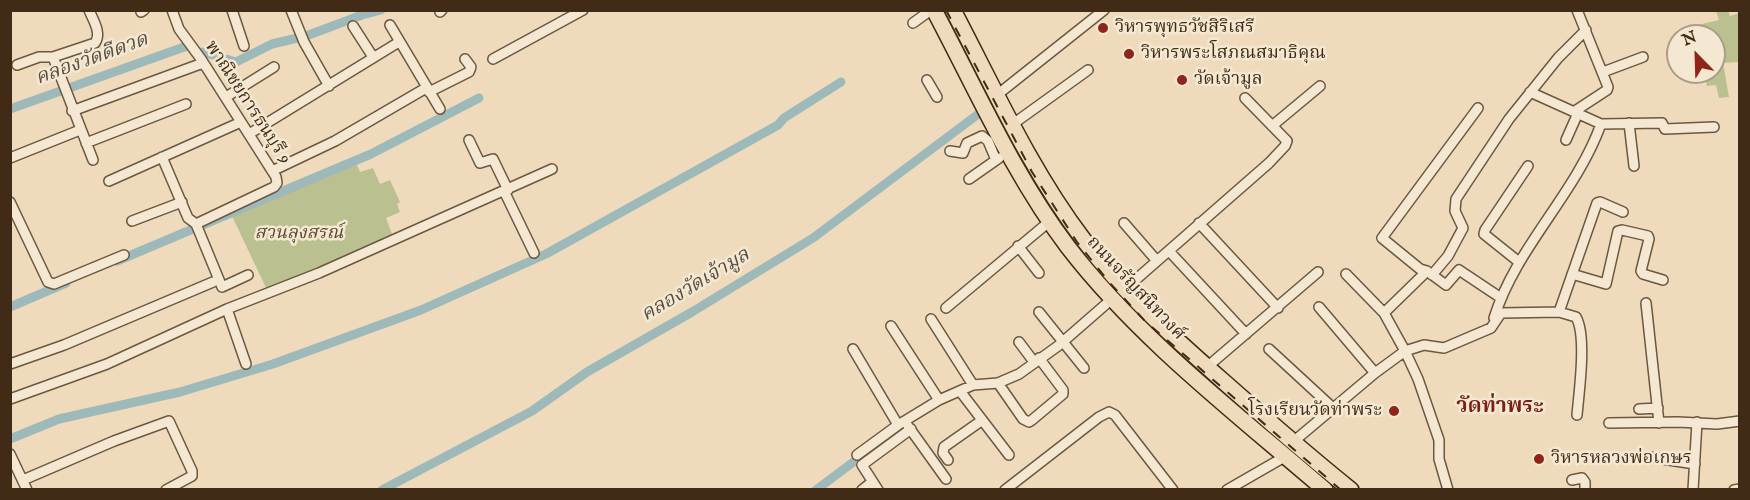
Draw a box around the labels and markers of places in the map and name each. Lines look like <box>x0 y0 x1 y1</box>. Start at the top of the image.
place label: วิหารพุทธวัชสิริเสรี <box>1115 17 1254 39</box>
marker: วิหารพุทธวัชสิริเสรี <box>1096 21 1110 35</box>
place label: วิหารพระโสภณสมาธิคุณ <box>1141 43 1326 65</box>
marker: วิหารพระโสภณสมาธิคุณ <box>1122 47 1136 61</box>
place label: วัดเจ้ามูล <box>1194 69 1263 91</box>
marker: วัดเจ้ามูล <box>1175 73 1189 87</box>
place label: โรงเรียนวัดท่าพระ <box>1248 400 1382 422</box>
marker: โรงเรียนวัดท่าพระ <box>1387 404 1401 418</box>
place label: วิหารหลวงพ่อเกษร <box>1551 448 1692 470</box>
marker: วิหารหลวงพ่อเกษร <box>1532 452 1546 466</box>

